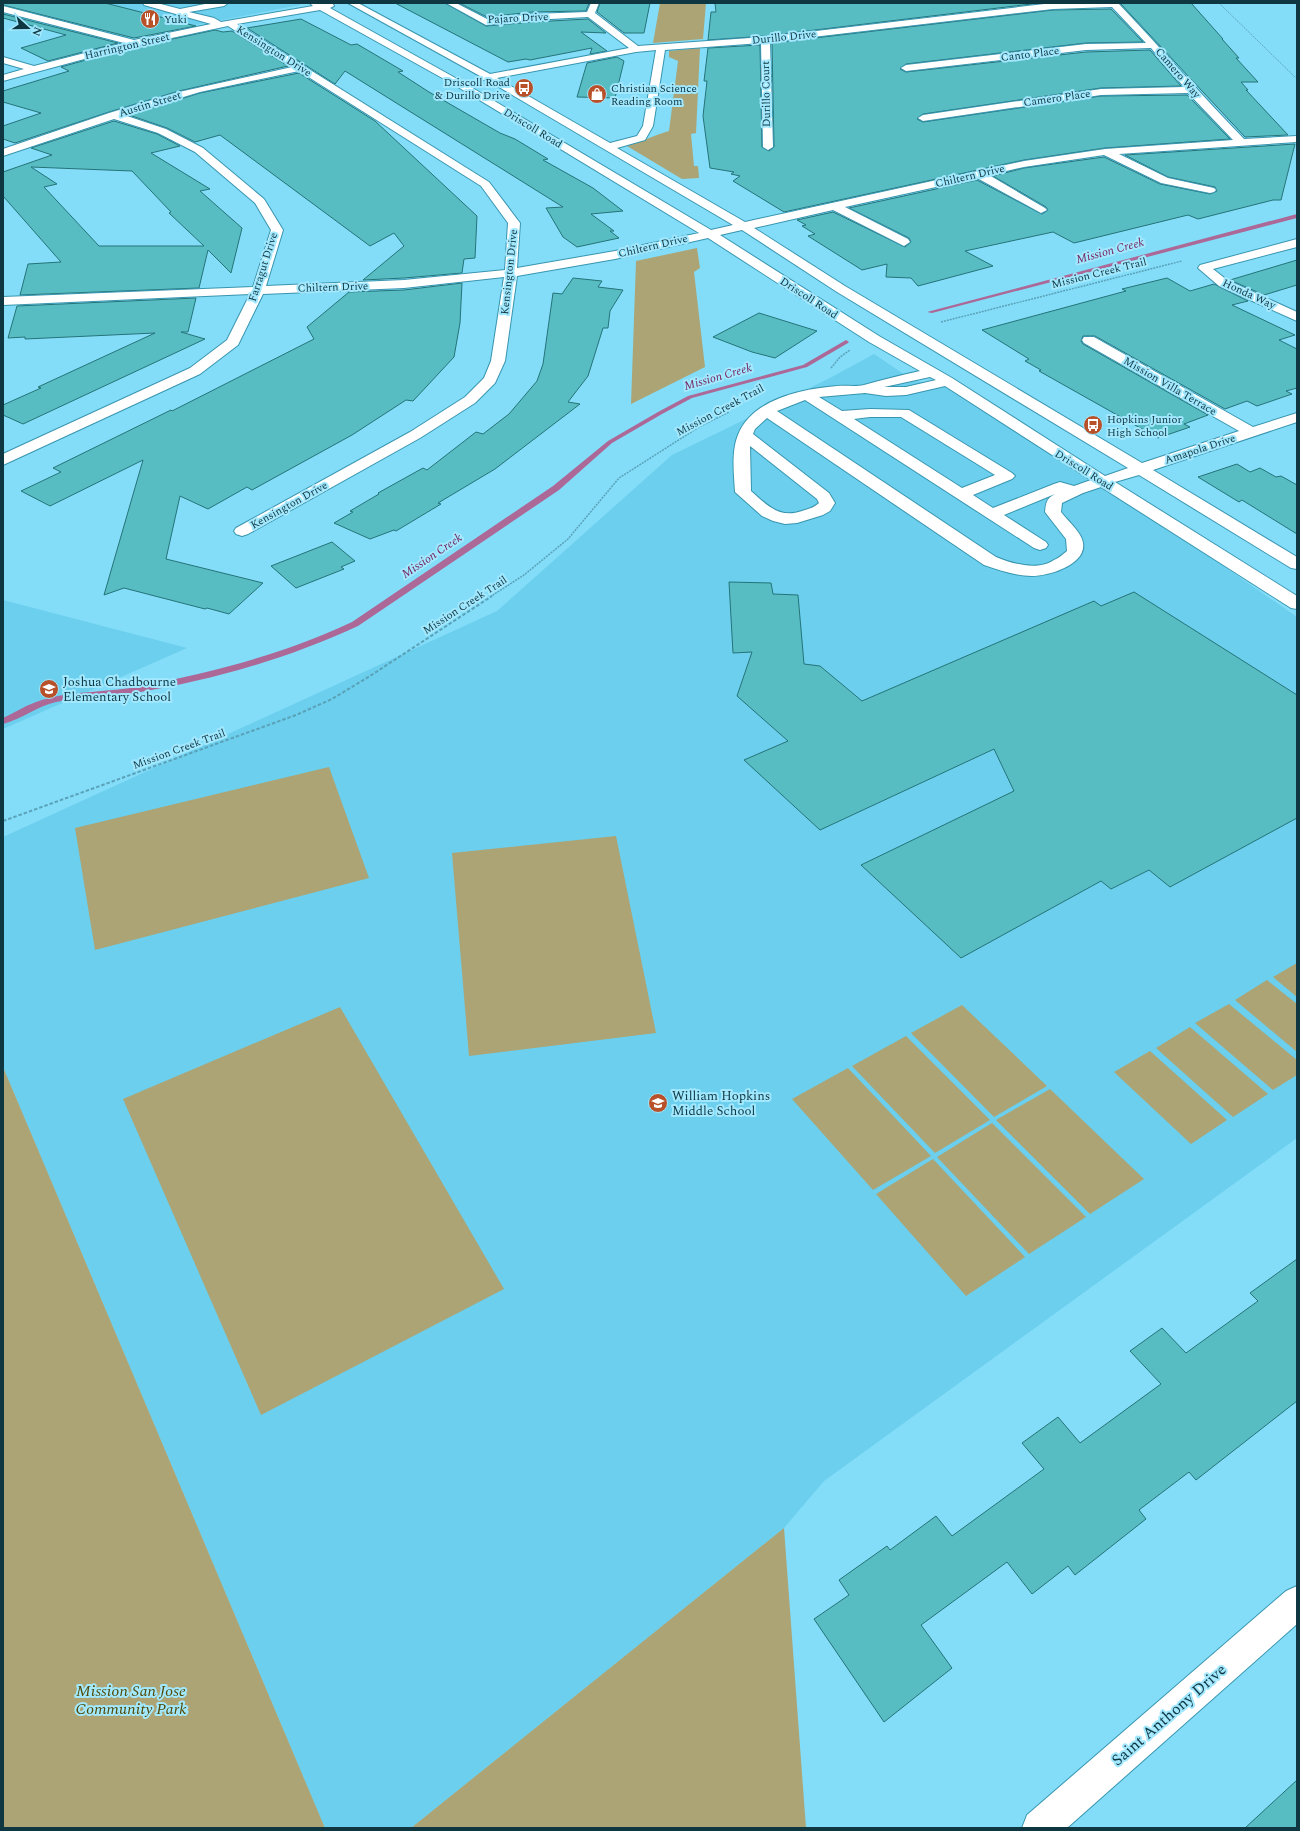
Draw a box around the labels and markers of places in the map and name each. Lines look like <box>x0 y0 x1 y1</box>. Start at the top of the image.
restaurant icon: Yuki <box>139 8 161 30</box>
place label: Yuki <box>164 11 187 28</box>
place label: Driscoll Road & Durillo Drive <box>435 74 510 104</box>
bus stop icon: Driscoll Road & Durillo Drive <box>513 77 535 99</box>
place label: Christian Science Reading Room <box>611 80 697 110</box>
shop icon: Christian Science Reading Room <box>586 83 608 105</box>
place label: Hopkins Junior High School <box>1107 411 1182 441</box>
bus stop icon: Hopkins Junior High School <box>1082 414 1104 436</box>
place label: Joshua Chadbourne Elementary School <box>63 672 176 707</box>
school or university icon: Joshua Chadbourne Elementary School <box>38 678 60 700</box>
place label: William Hopkins Middle School <box>672 1086 770 1121</box>
school or university icon: William Hopkins Middle School <box>647 1092 669 1114</box>

